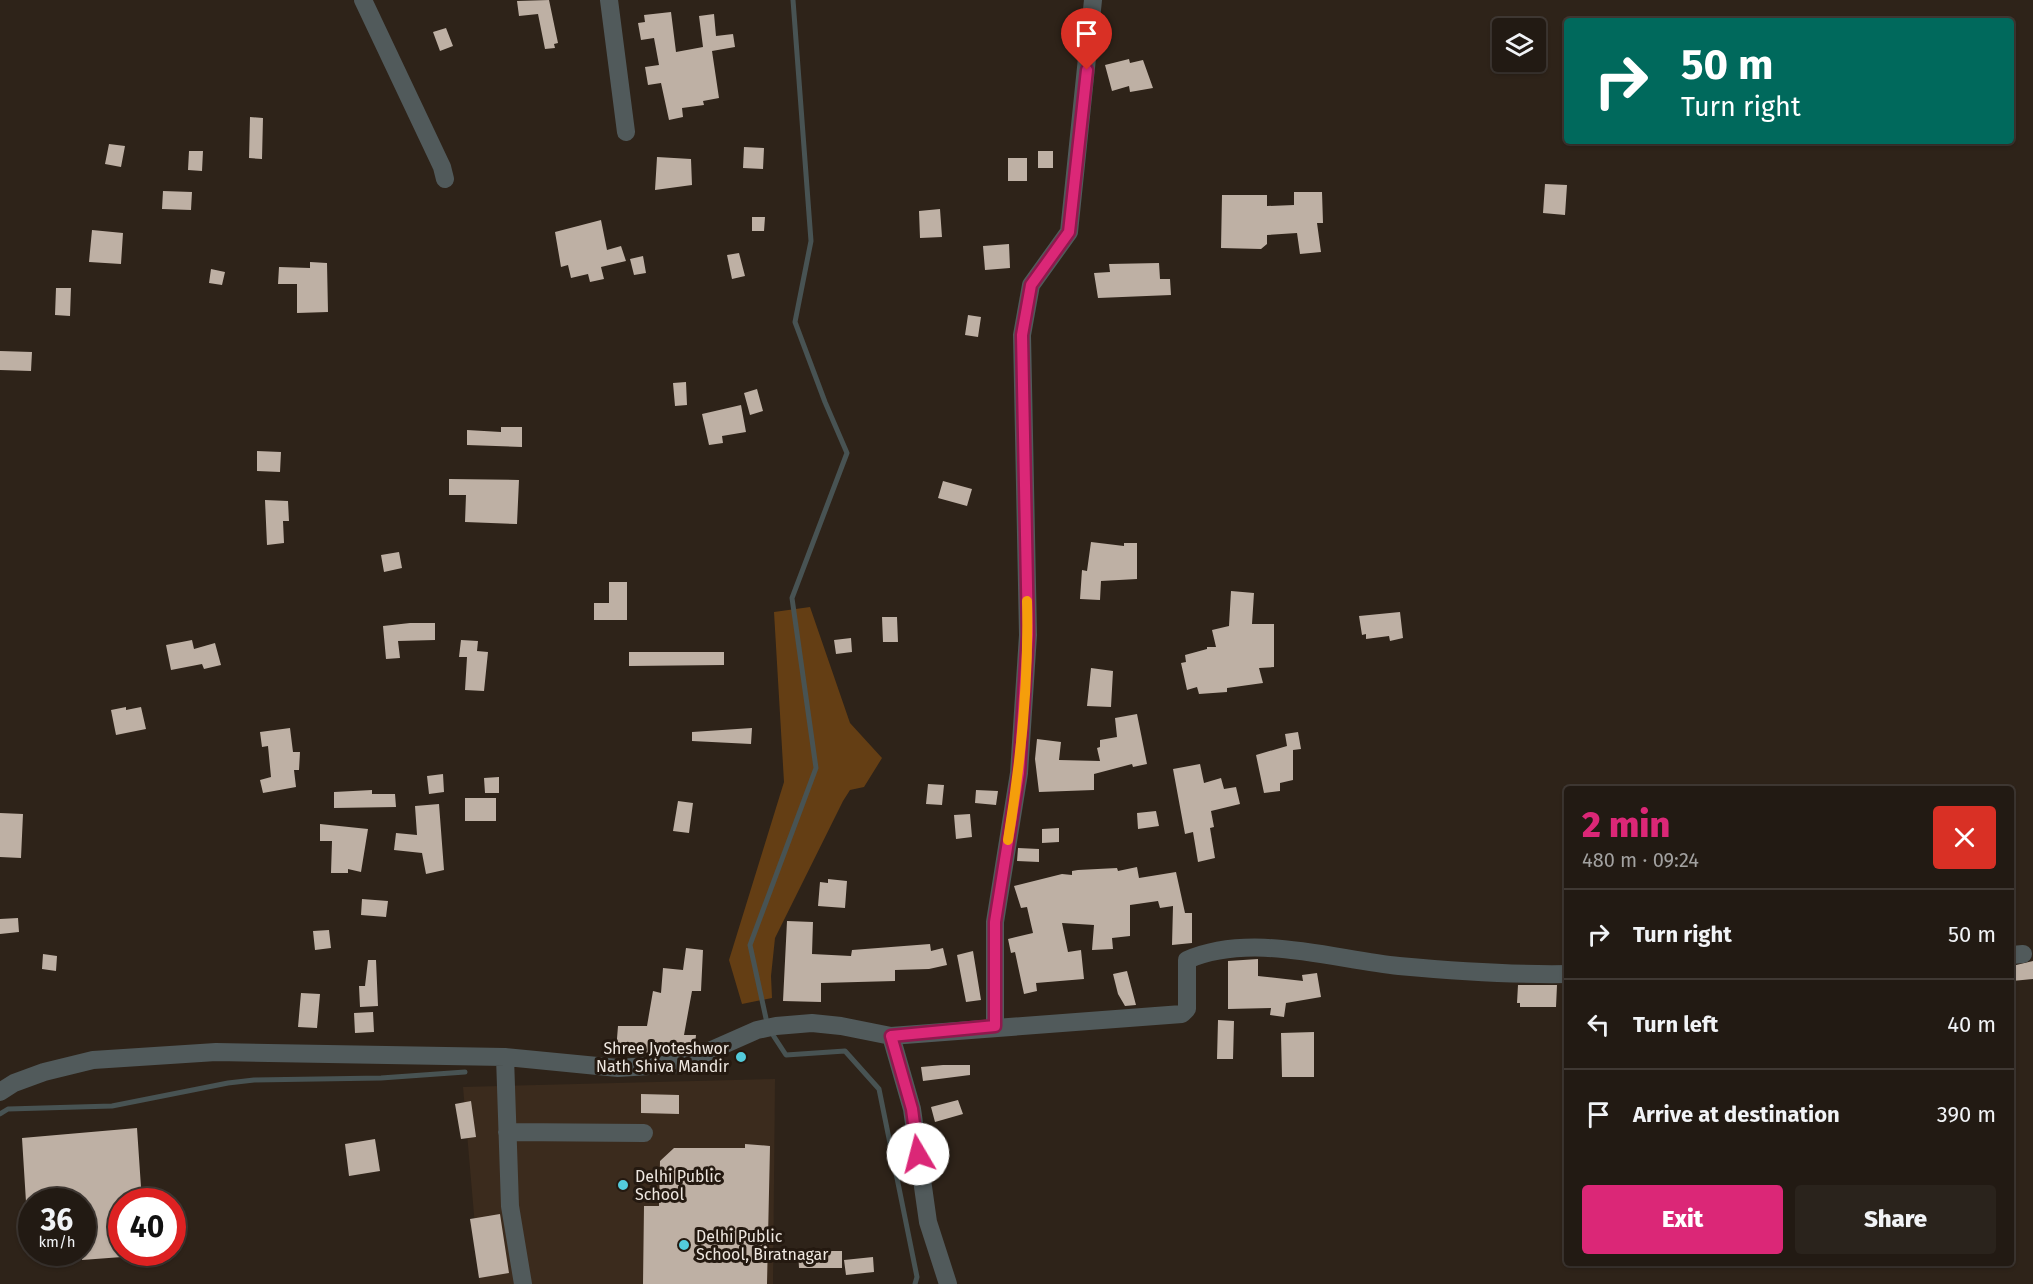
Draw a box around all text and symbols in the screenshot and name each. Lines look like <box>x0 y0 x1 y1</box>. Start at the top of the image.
pin <box>1061 8 1112 70</box>
icon: arrive <box>1070 17 1103 50</box>
map controls <box>1492 18 1546 72</box>
button: layers <box>1492 18 1546 72</box>
text: 50 m <box>1681 40 1774 90</box>
icon: right <box>1582 42 1660 120</box>
text: Turn right <box>1681 91 1801 123</box>
text: 2 min <box>1582 803 1670 847</box>
button: close <box>1933 806 1996 869</box>
text: 480 m · 09:24 <box>1582 848 1699 872</box>
icon: right <box>1582 918 1615 951</box>
text: Turn right <box>1633 921 1732 948</box>
text: 50 m <box>1948 921 1996 948</box>
icon: left <box>1582 1008 1615 1041</box>
text: Turn left <box>1633 1011 1718 1038</box>
text: 40 m <box>1947 1011 1996 1038</box>
place label: Shree Jyoteshwor Nath Shiva Mandir <box>596 1039 730 1076</box>
marker: Shree Jyoteshwor Nath Shiva Mandir <box>734 1050 748 1064</box>
icon: arrive <box>1582 1098 1615 1131</box>
text: Arrive at destination <box>1633 1101 1840 1128</box>
text: 390 m <box>1937 1101 1996 1128</box>
position arrow <box>886 1122 950 1186</box>
place label: Delhi Public School <box>635 1167 722 1204</box>
marker: Delhi Public School <box>616 1178 630 1192</box>
button: Exit <box>1582 1185 1783 1254</box>
button: Share <box>1795 1185 1996 1254</box>
speed limit sign: 40 <box>108 1188 186 1266</box>
text: 36 <box>41 1202 73 1238</box>
place label: Delhi Public School, Biratnagar <box>696 1227 829 1264</box>
text: km/h <box>38 1233 76 1251</box>
marker: Delhi Public School, Biratnagar <box>677 1238 691 1252</box>

